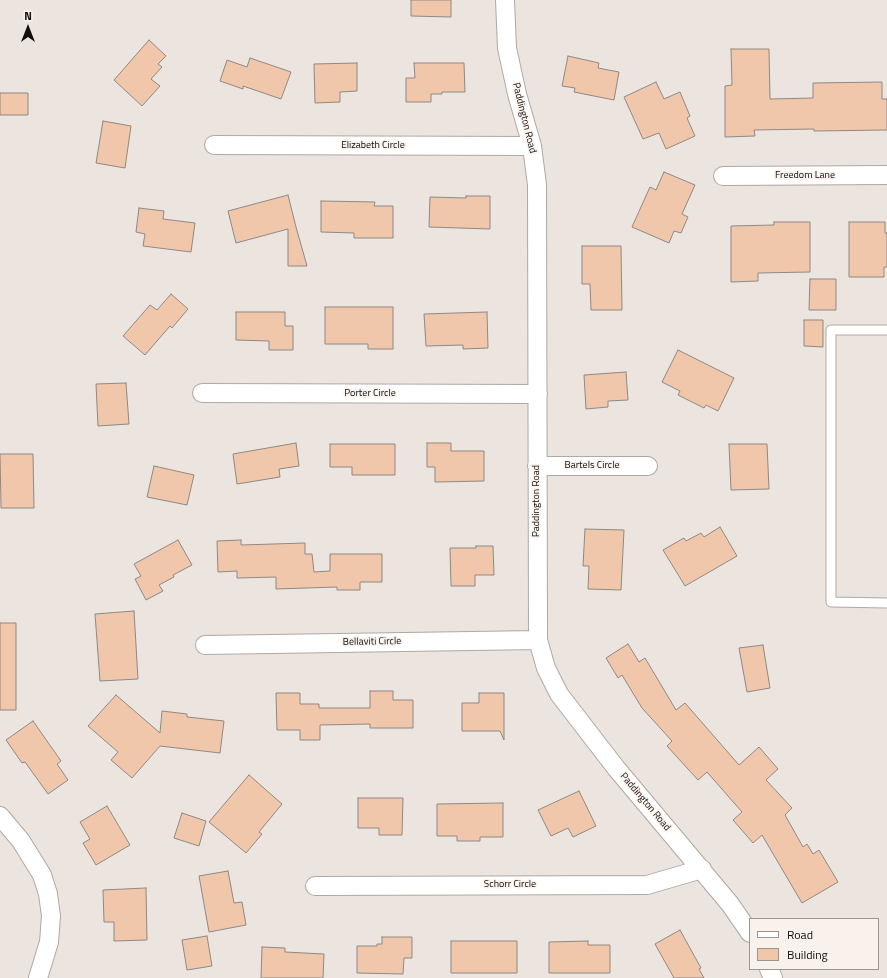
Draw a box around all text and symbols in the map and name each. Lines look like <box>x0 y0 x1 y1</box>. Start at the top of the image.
north arrow <box>8 8 48 48</box>
text: N <box>24 8 32 24</box>
street label: Paddington Road <box>509 82 539 154</box>
street label: Elizabeth Circle <box>341 140 405 152</box>
street label: Freedom Lane <box>775 170 835 182</box>
street label: Porter Circle <box>344 388 396 400</box>
street label: Bartels Circle <box>564 460 620 472</box>
street label: Paddington Road <box>531 465 543 537</box>
street label: Bellaviti Circle <box>343 635 401 649</box>
street label: Paddington Road <box>617 770 673 834</box>
street label: Schorr Circle <box>484 879 536 891</box>
legend <box>749 918 879 970</box>
text: Road <box>787 925 813 944</box>
text: Building <box>787 945 828 964</box>

